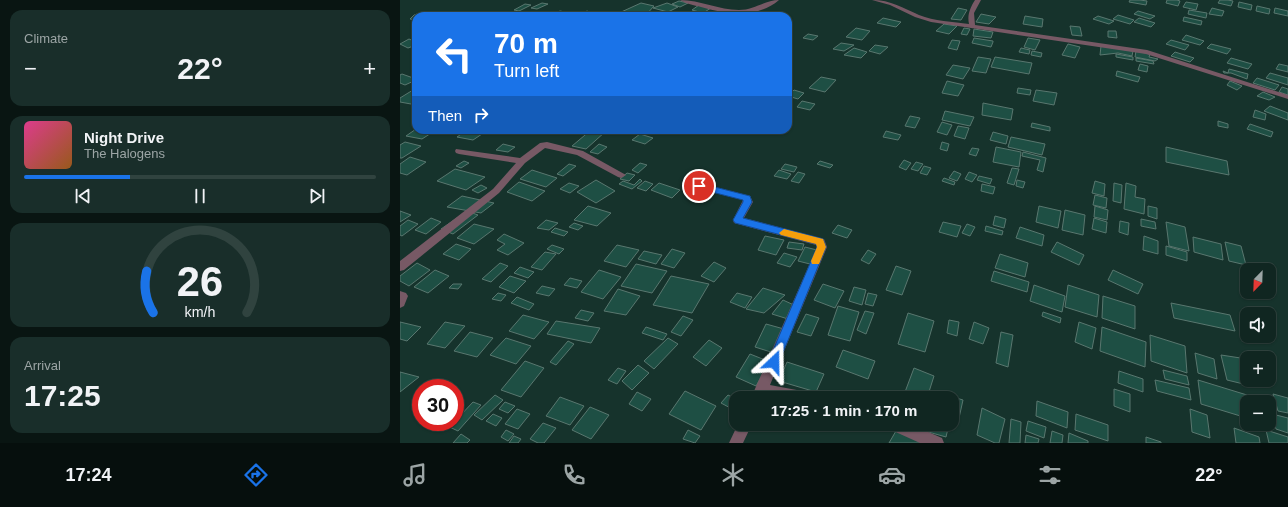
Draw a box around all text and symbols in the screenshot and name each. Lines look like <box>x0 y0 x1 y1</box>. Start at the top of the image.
icon: left <box>428 28 480 80</box>
text: 70 m <box>494 28 558 59</box>
text: Climate <box>24 31 68 46</box>
text: 22° <box>177 52 223 85</box>
text: − <box>24 56 37 81</box>
text: + <box>363 56 376 81</box>
text: Turn left <box>494 61 559 81</box>
icon: right <box>470 104 492 126</box>
text: Then <box>428 107 462 124</box>
text: Night Drive <box>84 129 164 146</box>
text: The Halogens <box>84 146 165 161</box>
pin <box>682 169 716 203</box>
icon: arrive <box>688 175 710 197</box>
icon: previous <box>72 185 94 207</box>
icon: pause <box>189 185 211 207</box>
icon: next <box>306 185 328 207</box>
text: 26 <box>177 257 223 304</box>
north arrow <box>1240 263 1276 299</box>
map controls <box>1240 263 1276 431</box>
text: km/h <box>185 303 216 319</box>
button: sound <box>1240 307 1276 343</box>
position arrow <box>753 341 795 383</box>
button: + <box>1240 351 1276 387</box>
text: Arrival <box>24 358 61 373</box>
text: 17:25 <box>24 379 101 412</box>
speed limit sign: 30 <box>412 379 464 431</box>
button: − <box>1240 395 1276 431</box>
text: 17:25 · 1 min · 170 m <box>771 402 917 419</box>
icon: directions <box>242 461 270 489</box>
icon: music <box>401 461 429 489</box>
icon: phone <box>560 461 588 489</box>
icon: climate <box>719 461 747 489</box>
icon: car <box>878 461 906 489</box>
icon: filters <box>1036 461 1064 489</box>
text: 17:24 <box>65 465 111 485</box>
text: 22° <box>1195 465 1222 485</box>

